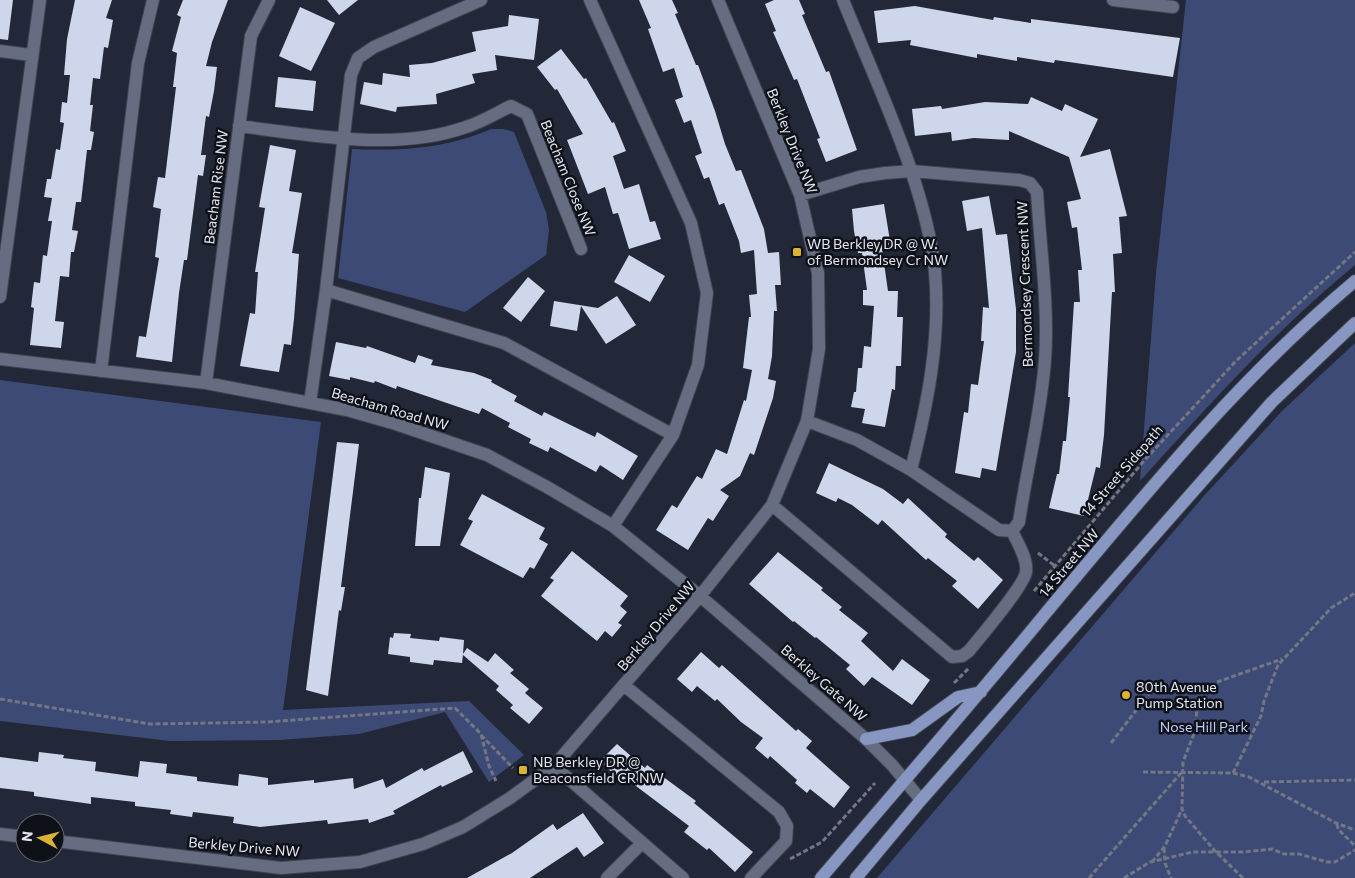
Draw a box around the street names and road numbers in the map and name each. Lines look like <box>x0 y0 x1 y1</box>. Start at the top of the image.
street label: Berkley Drive NW <box>764 86 821 196</box>
street label: Beacham Close NW <box>537 117 599 238</box>
street label: Beacham Rise NW <box>200 129 231 245</box>
street label: Bermondsey Crescent NW <box>1013 201 1036 368</box>
street label: Beacham Road NW <box>330 384 451 433</box>
street label: 14 Street Sidepath <box>1077 421 1166 520</box>
street label: 14 Street NW <box>1035 525 1102 600</box>
street label: Berkley Drive NW <box>613 577 698 674</box>
street label: Berkley Gate NW <box>778 641 871 725</box>
street label: Berkley Drive NW <box>188 833 300 860</box>

